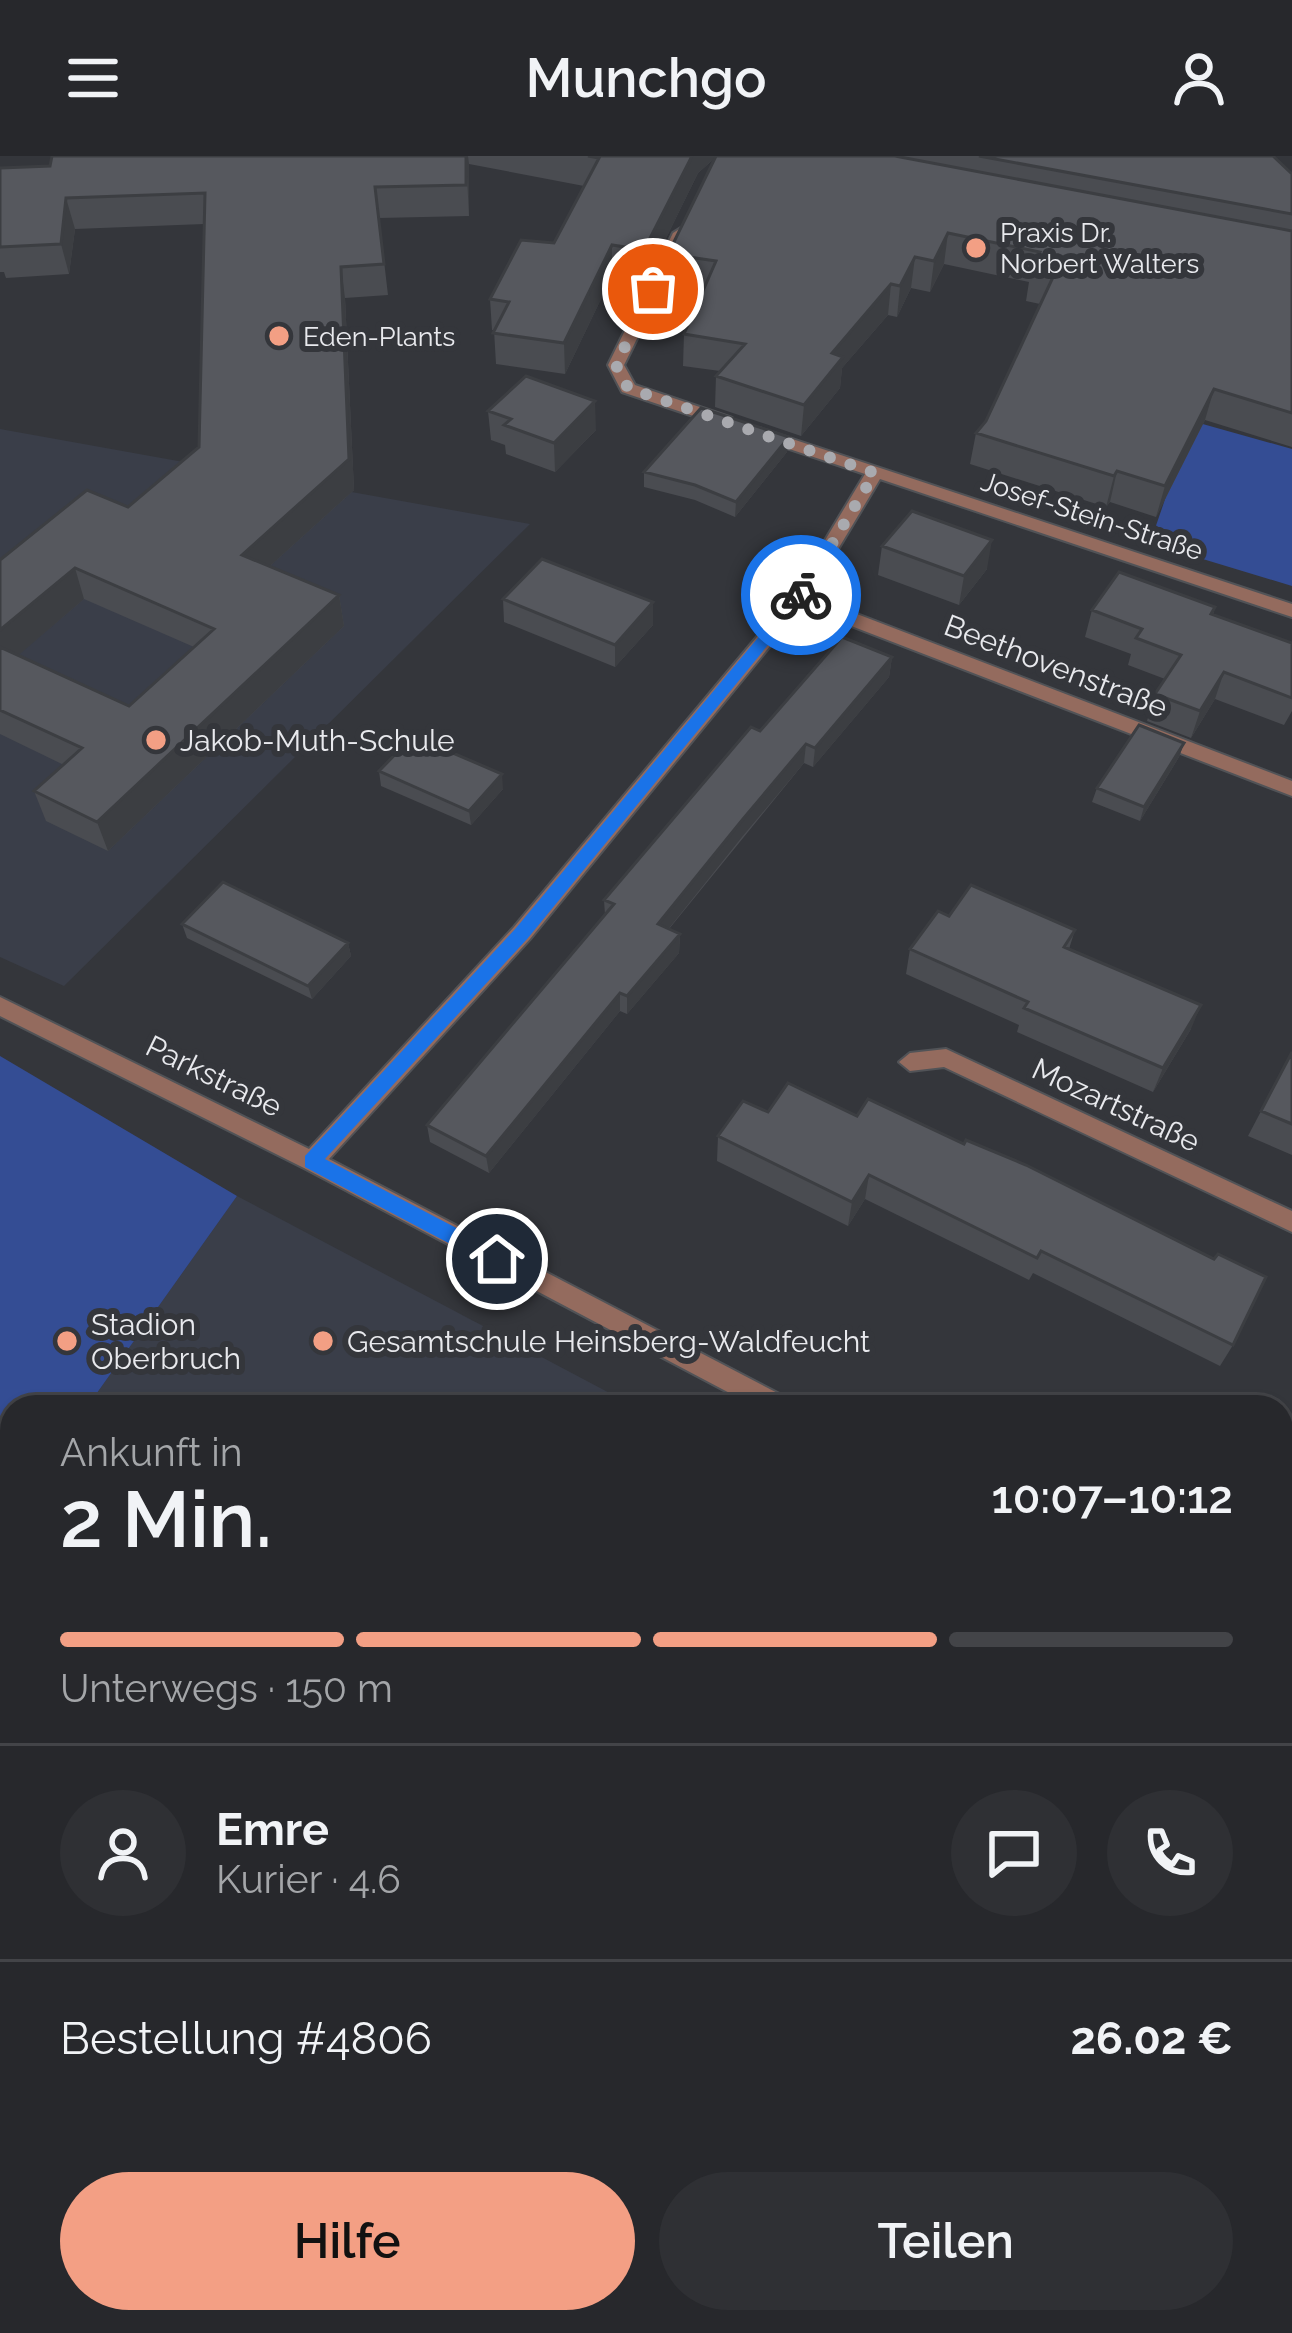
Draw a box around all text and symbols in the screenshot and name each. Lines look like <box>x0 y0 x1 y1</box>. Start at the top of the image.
icon: menu <box>60 45 126 111</box>
icon: person <box>1166 45 1232 111</box>
text: Munchgo <box>525 46 767 110</box>
place label: Praxis Dr. Norbert Walters <box>1000 217 1199 279</box>
marker: Praxis Dr. Norbert Walters <box>963 235 989 261</box>
pin <box>602 238 704 340</box>
icon: bag <box>620 256 686 322</box>
place label: Eden-Plants <box>303 321 455 352</box>
marker: Eden-Plants <box>266 323 292 349</box>
street label: Josef-Stein-Straße <box>977 466 1207 566</box>
courier <box>741 535 861 655</box>
icon: bike <box>768 562 834 628</box>
street label: Beethovenstraße <box>940 607 1172 725</box>
place label: Jakob-Muth-Schule <box>180 723 455 758</box>
marker: Jakob-Muth-Schule <box>143 727 169 753</box>
street label: Parkstraße <box>140 1028 288 1124</box>
street label: Mozartstraße <box>1027 1051 1205 1159</box>
pin <box>446 1208 548 1310</box>
icon: home <box>464 1226 530 1292</box>
place label: Stadion Oberbruch <box>91 1307 241 1376</box>
place label: Gesamtschule Heinsberg-Waldfeucht <box>347 1324 870 1359</box>
marker: Stadion Oberbruch <box>54 1328 80 1354</box>
marker: Gesamtschule Heinsberg-Waldfeucht <box>310 1328 336 1354</box>
text: Ankunft in <box>60 1429 243 1475</box>
text: 10:07–10:12 <box>991 1471 1233 1524</box>
text: 2 Min. <box>60 1474 272 1565</box>
text: Unterwegs · 150 m <box>60 1665 393 1711</box>
button: person <box>60 1790 186 1916</box>
button: chat <box>951 1790 1077 1916</box>
button: phone <box>1107 1790 1233 1916</box>
text: Emre <box>216 1803 329 1856</box>
text: Kurier · 4.6 <box>216 1856 401 1902</box>
text: Bestellung #4806 <box>60 2012 432 2065</box>
text: 26.02 € <box>1070 2012 1233 2065</box>
button: Hilfe <box>60 2172 635 2310</box>
button: Teilen <box>659 2172 1233 2310</box>

